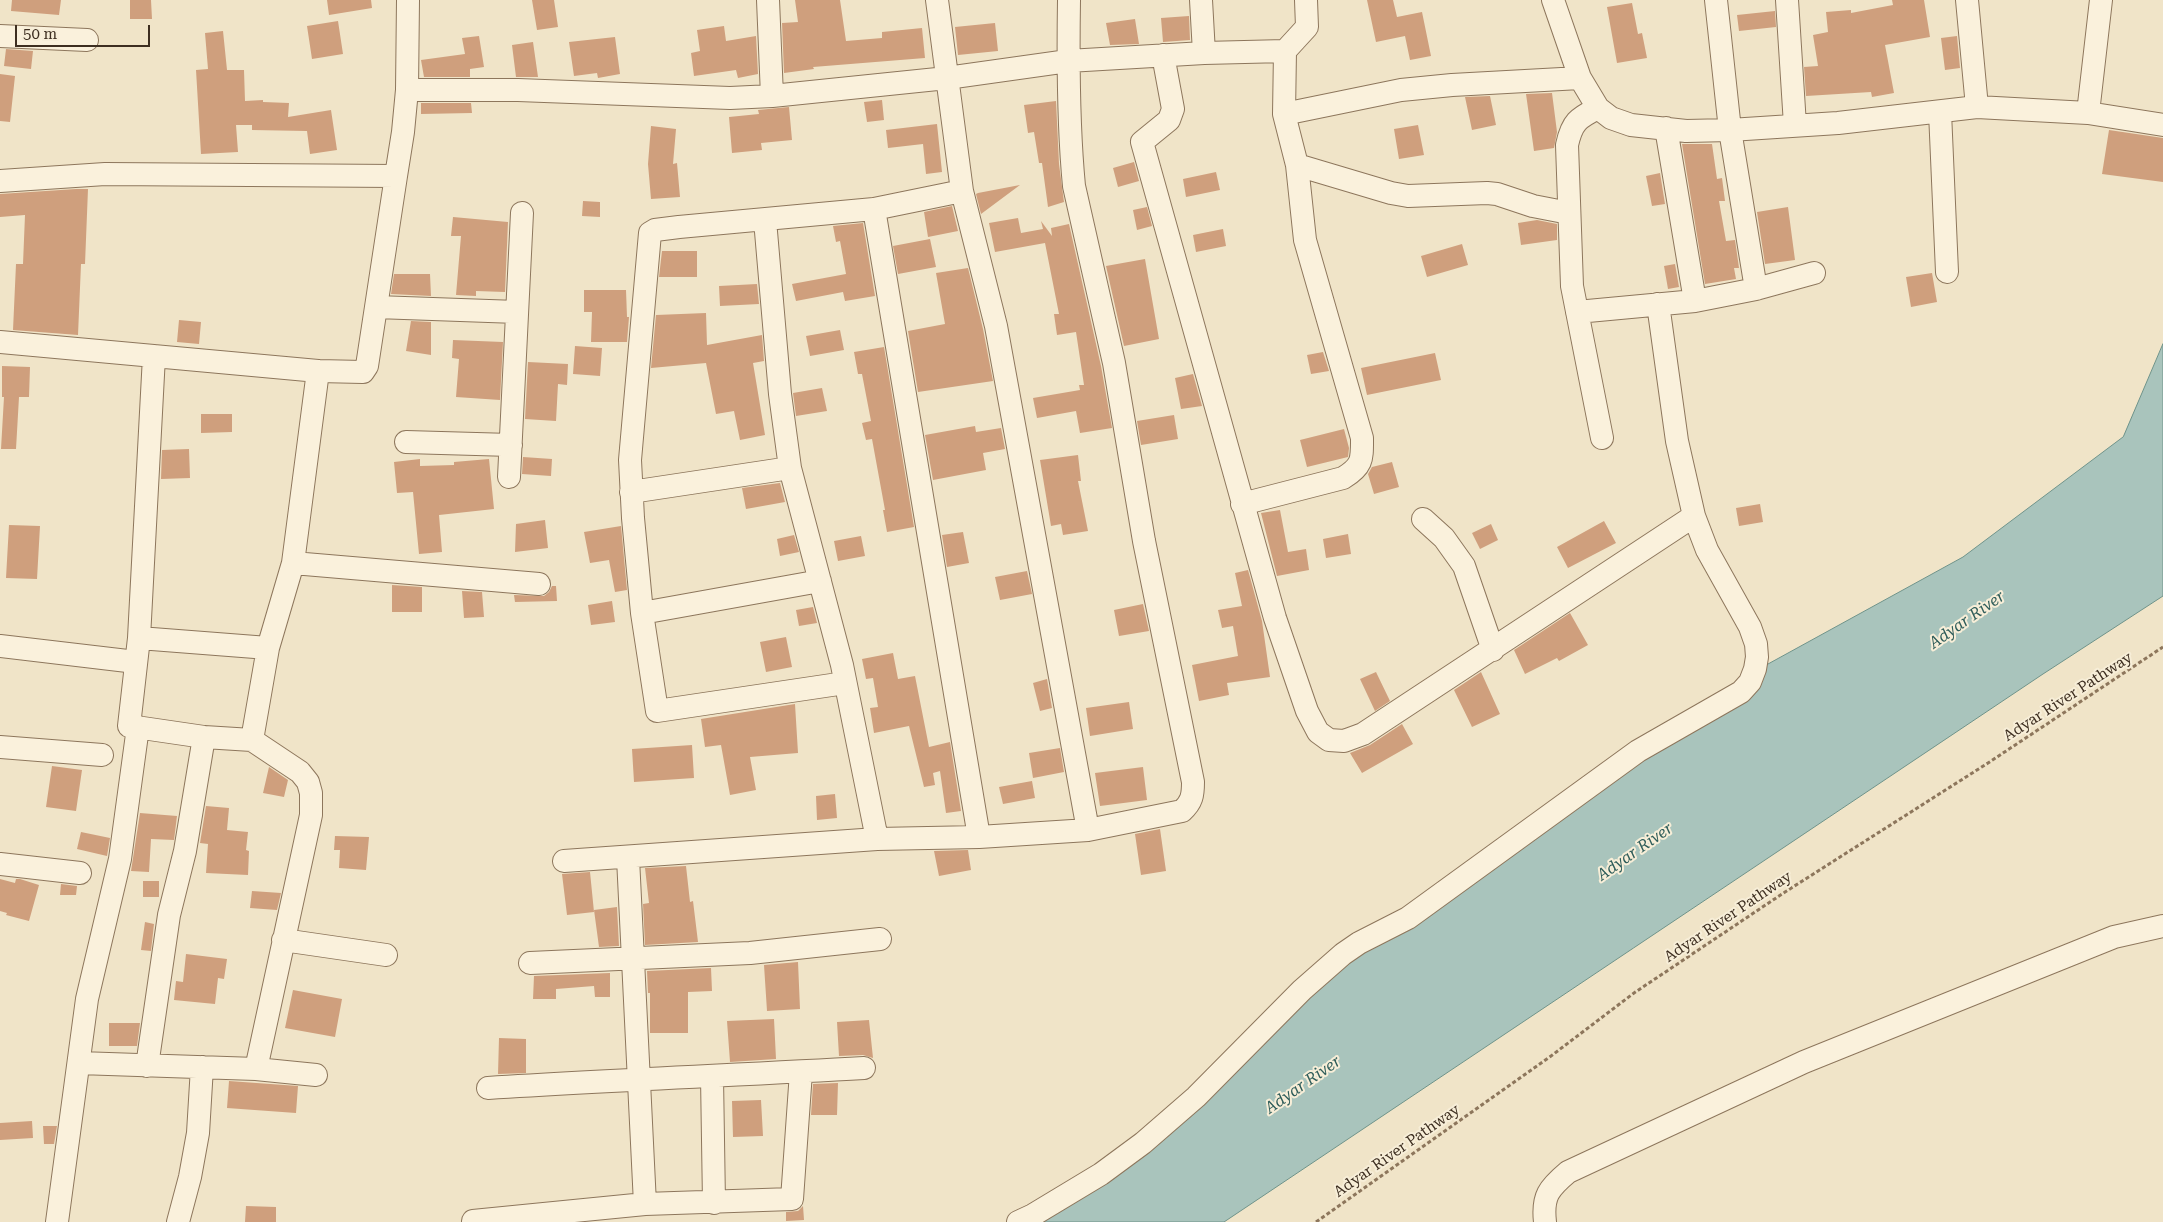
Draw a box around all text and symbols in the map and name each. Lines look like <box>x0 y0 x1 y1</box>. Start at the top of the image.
scale bar <box>18 15 152 47</box>
text: 50 m <box>23 25 57 43</box>
water label: Adyar River <box>1926 587 2008 653</box>
street label: Adyar River Pathway <box>2000 649 2136 745</box>
water label: Adyar River <box>1594 819 1676 885</box>
street label: Adyar River Pathway <box>1661 868 1795 966</box>
water label: Adyar River <box>1262 1052 1344 1118</box>
street label: Adyar River Pathway <box>1331 1101 1463 1201</box>

